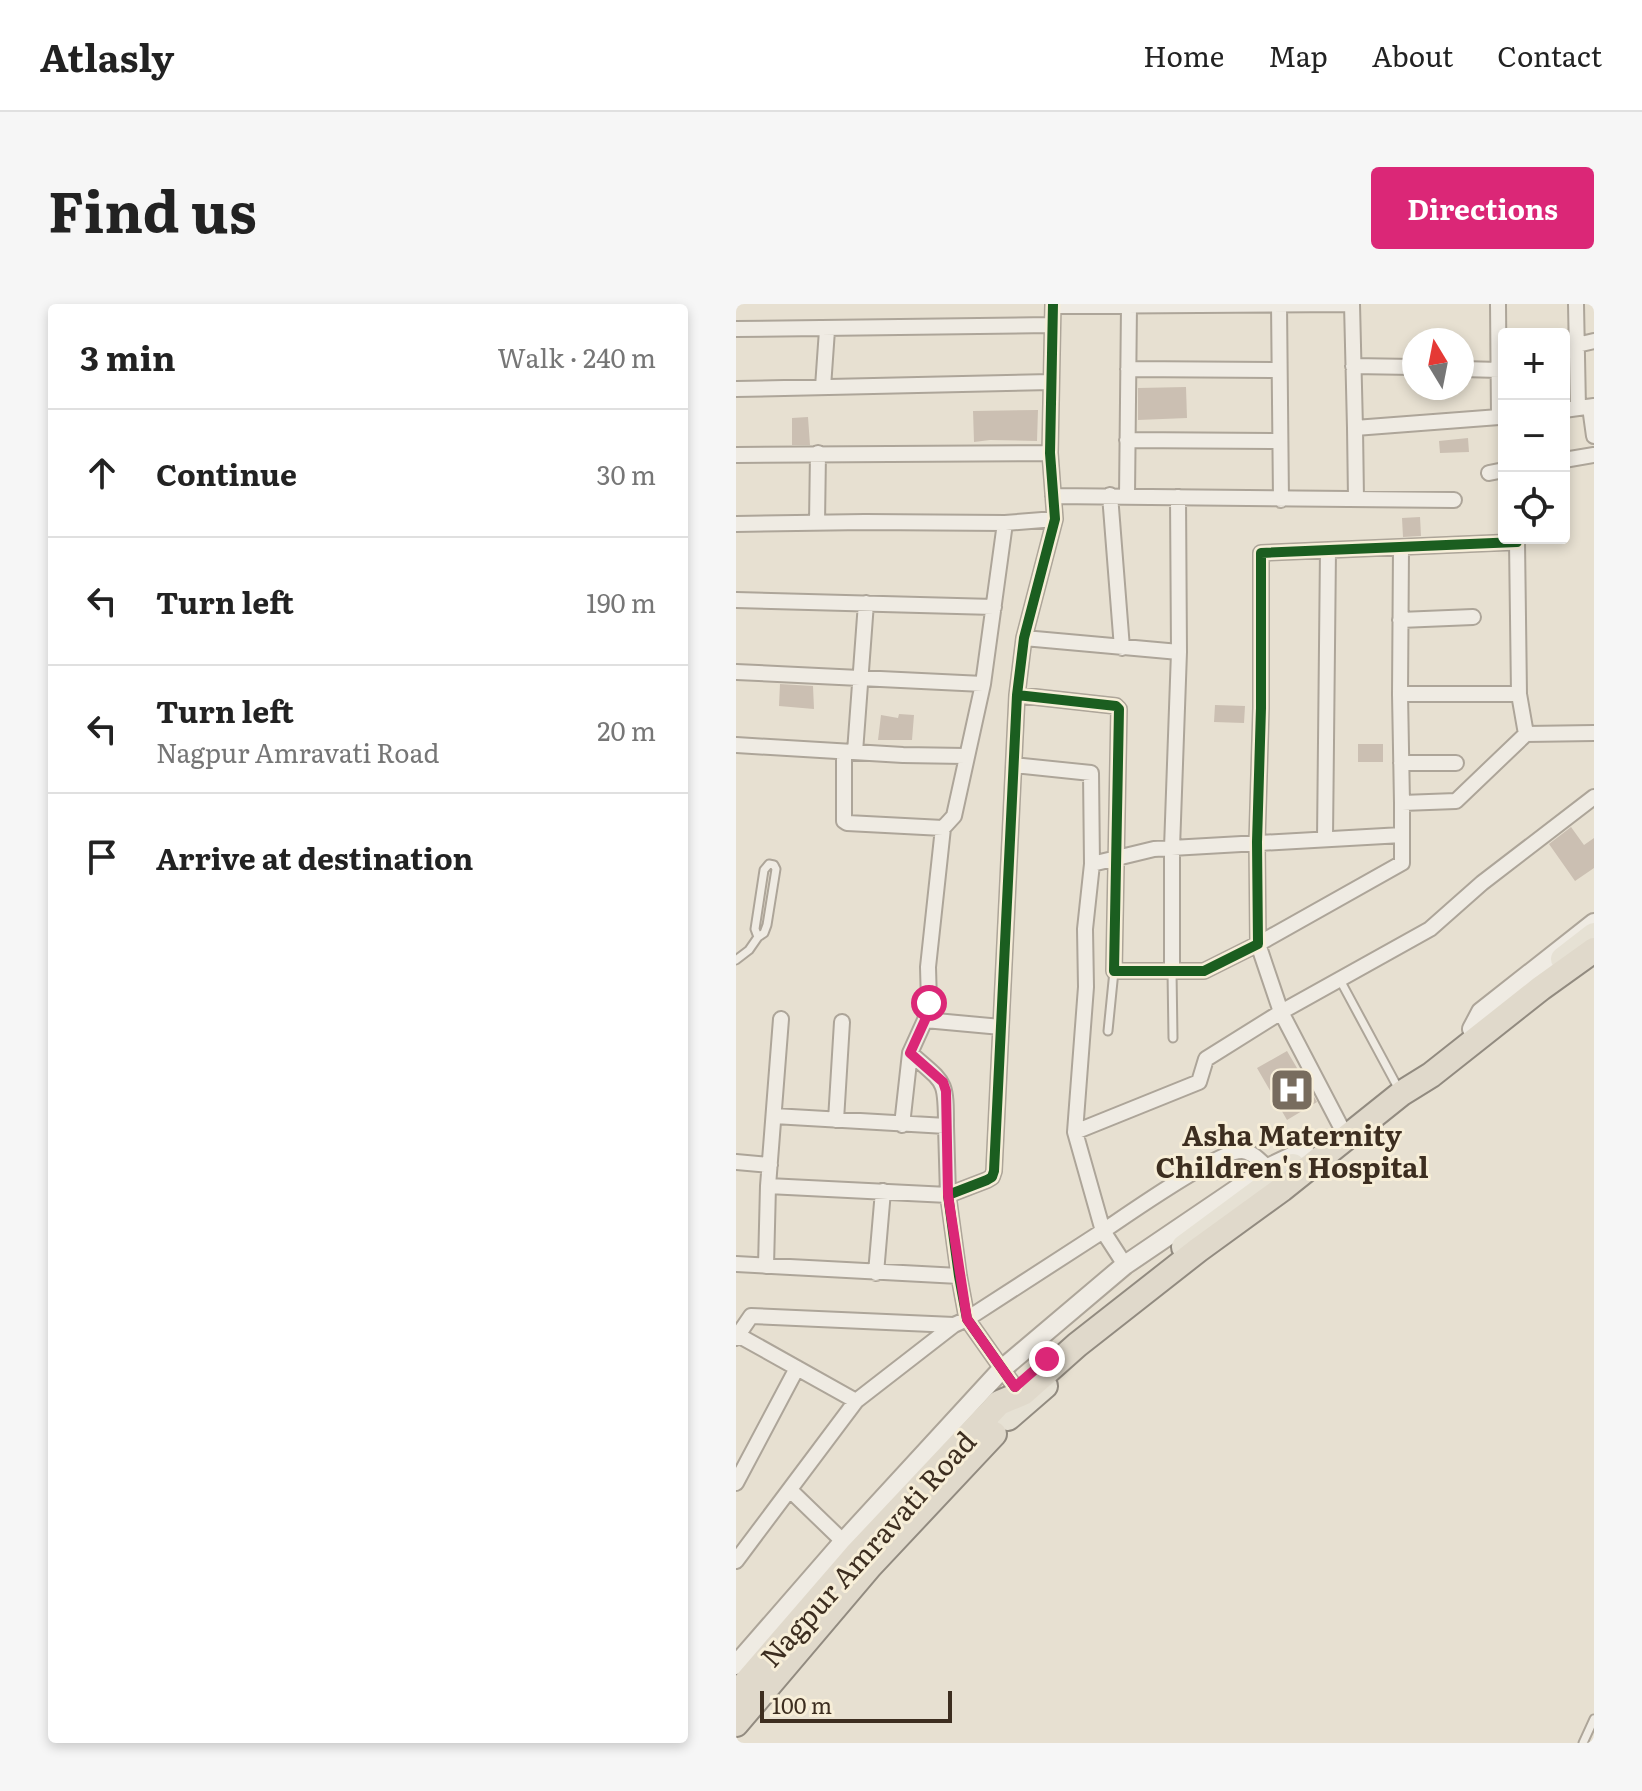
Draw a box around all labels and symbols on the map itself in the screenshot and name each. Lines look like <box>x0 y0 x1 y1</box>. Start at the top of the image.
north arrow <box>1402 328 1474 400</box>
route start <box>911 985 947 1021</box>
hospital icon: Asha Maternity Children's Hospital <box>1268 1066 1316 1114</box>
place label: Asha Maternity Children's Hospital <box>1155 1113 1429 1187</box>
route end <box>1029 1341 1065 1377</box>
street label: Nagpur Amravati Road <box>749 1421 985 1675</box>
scale bar <box>760 1687 952 1723</box>

